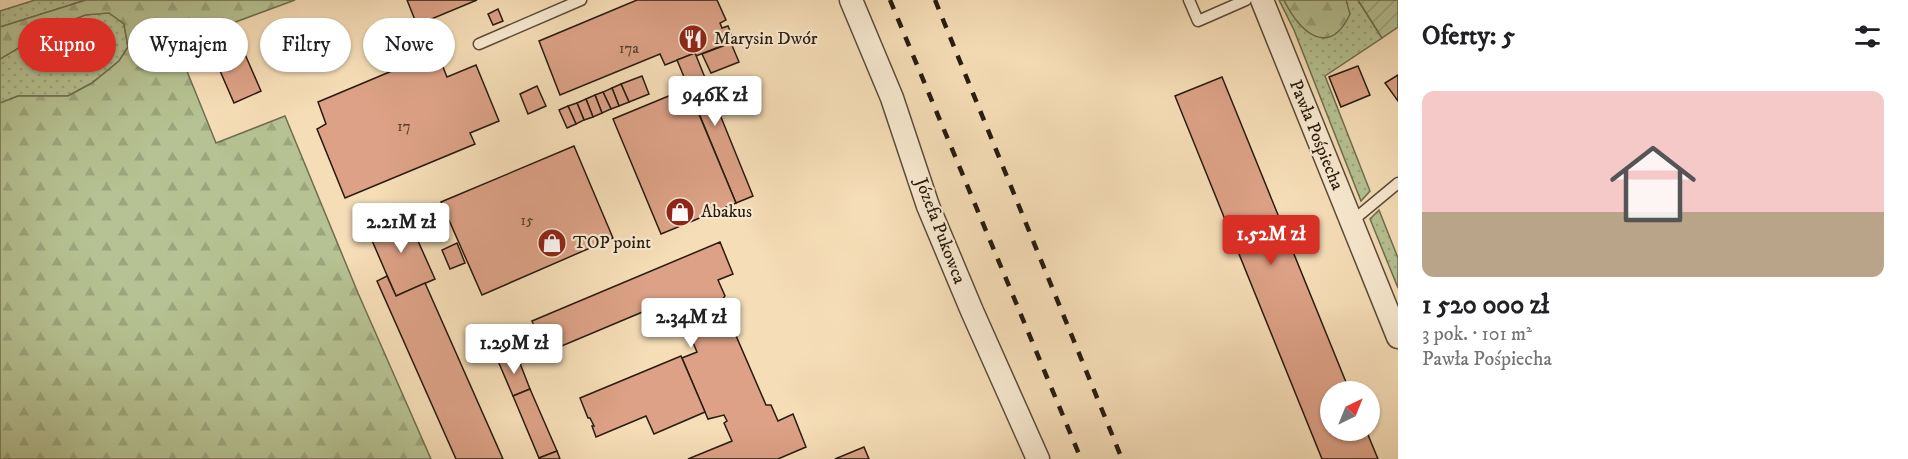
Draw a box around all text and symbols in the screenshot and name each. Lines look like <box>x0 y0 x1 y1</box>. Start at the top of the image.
chip: Kupno <box>18 18 116 72</box>
chip: Wynajem <box>128 18 248 72</box>
chip: Filtry <box>260 18 351 72</box>
chip: Nowe <box>363 18 455 72</box>
text: Oferty: 5 <box>1422 20 1515 53</box>
icon: filters <box>1851 20 1884 53</box>
restaurant icon: Marysin Dwór <box>677 23 709 55</box>
place label: Marysin Dwór <box>714 28 818 50</box>
house number: 17a <box>619 39 640 58</box>
pin: 946K zł <box>660 76 770 127</box>
street label: Pawła Pośpiecha <box>1284 77 1348 194</box>
text: 946K zł <box>683 83 747 108</box>
house number: 17 <box>397 117 411 136</box>
icon: home <box>1599 130 1707 238</box>
street label: Józefa Pukowca <box>909 173 970 287</box>
shop icon: Abakus <box>664 196 696 228</box>
place label: Abakus <box>701 201 752 223</box>
pin: 2.21M zł <box>339 203 463 254</box>
text: 2.21M zł <box>366 210 436 235</box>
house number: 15 <box>521 211 534 230</box>
pin: 1.52M zł <box>1209 215 1333 266</box>
text: 1.52M zł <box>1237 222 1305 247</box>
shop icon: TOP point <box>536 227 568 259</box>
place label: TOP point <box>573 232 651 254</box>
text: 1 520 000 zł <box>1422 289 1549 322</box>
pin: 2.34M zł <box>629 298 753 349</box>
text: 2.34M zł <box>655 305 727 330</box>
text: 3 pok. · 101 m² <box>1422 322 1532 347</box>
pin: 1.29M zł <box>452 324 576 375</box>
text: 1.29M zł <box>479 331 549 356</box>
text: Pawła Pośpiecha <box>1422 347 1552 372</box>
north arrow <box>1320 381 1380 441</box>
map controls <box>1320 381 1380 441</box>

